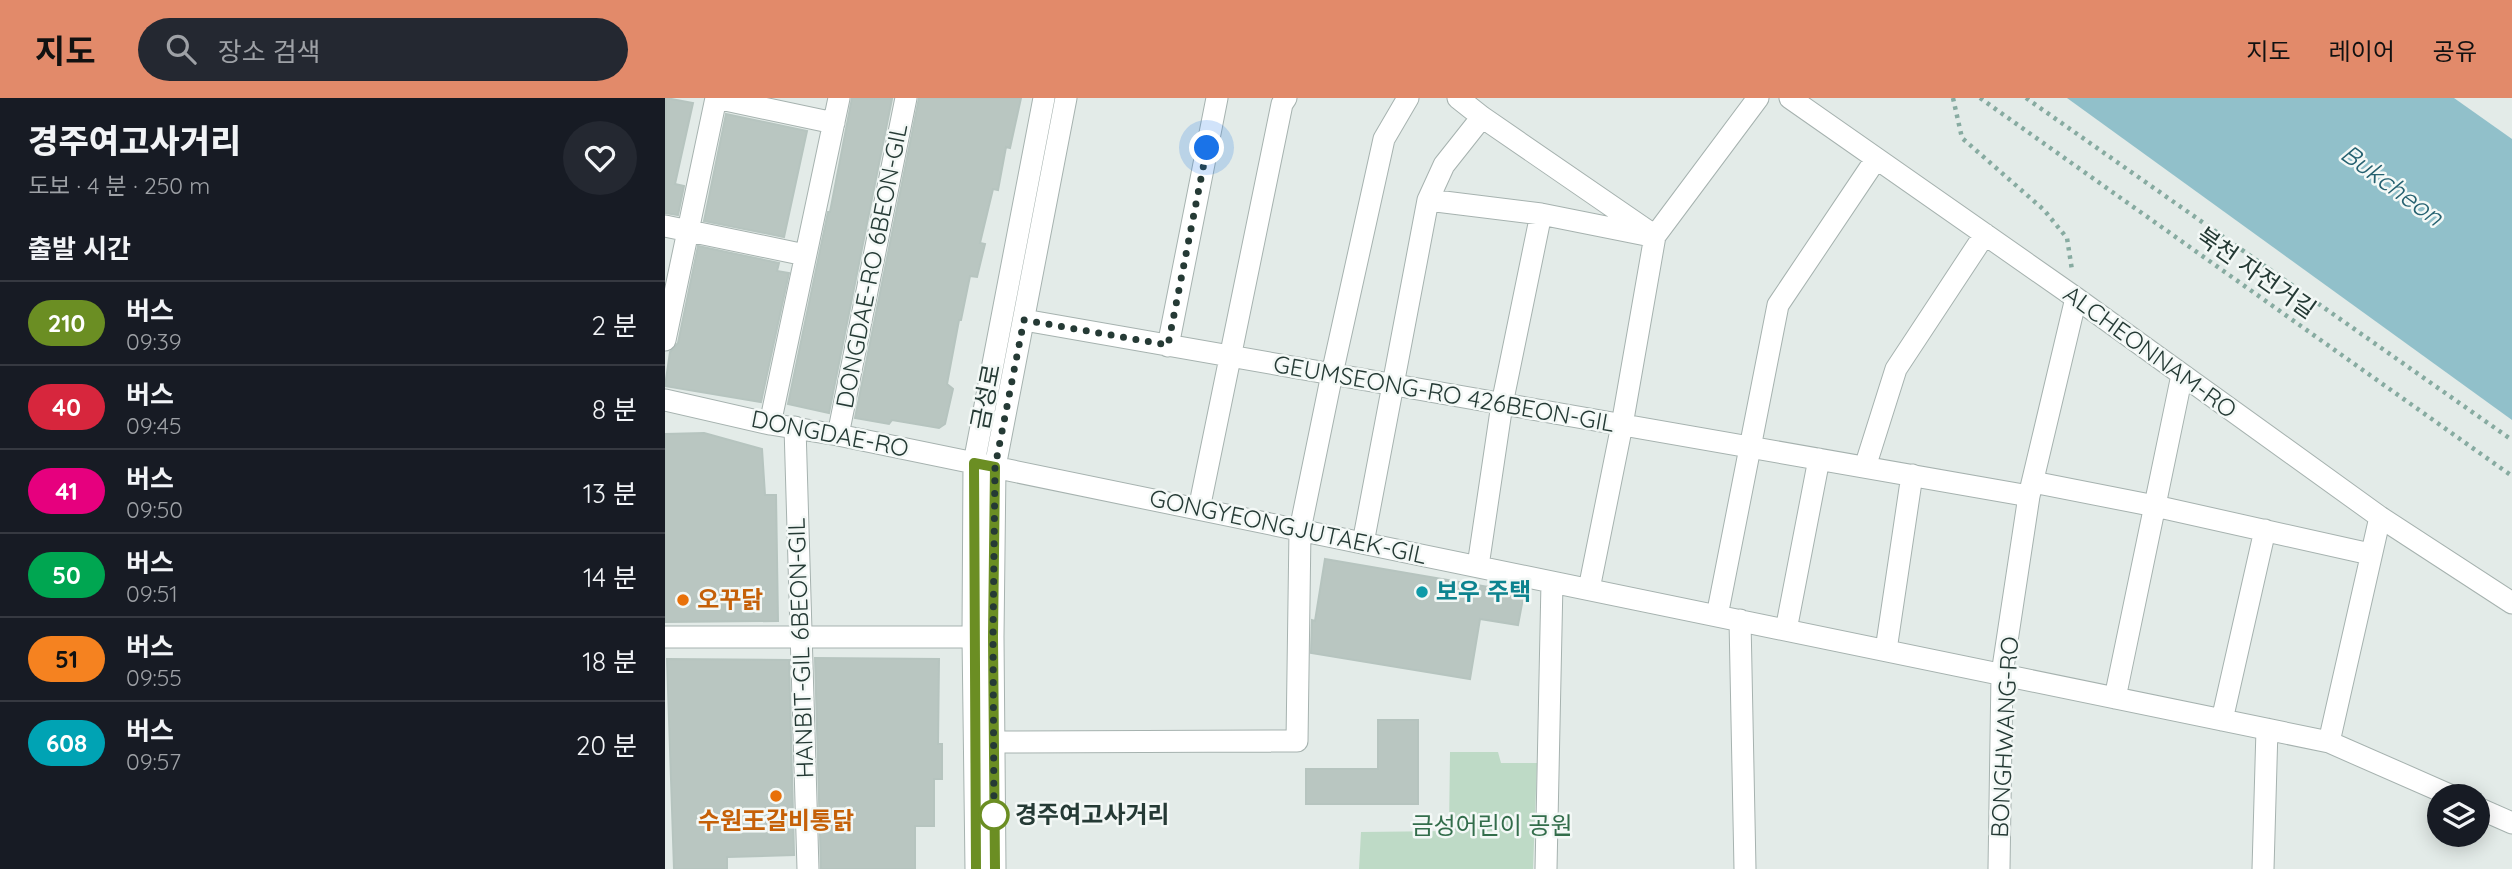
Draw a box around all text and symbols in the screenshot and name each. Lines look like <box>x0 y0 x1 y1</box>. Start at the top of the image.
search box <box>138 18 628 81</box>
text: 지도 <box>35 30 96 71</box>
icon: search <box>162 30 200 68</box>
text: 장소 검색 <box>218 35 321 68</box>
text: 지도 <box>2246 36 2291 66</box>
text: 레이어 <box>2329 36 2395 66</box>
text: 공유 <box>2433 36 2477 66</box>
text: 경주여고사거리 <box>28 120 241 161</box>
button: heart <box>563 121 637 195</box>
street label: DONGDAE-RO 6BEON-GIL <box>829 121 913 411</box>
your location <box>1189 130 1224 165</box>
water label: Bukcheon <box>2335 136 2451 233</box>
text: 도보 · 4 분 · 250 m <box>28 171 210 200</box>
street label: 북천 자전거길 <box>2191 220 2322 324</box>
text: 출발 시간 <box>28 232 131 265</box>
street label: ALCHEONNAM-RO <box>2058 278 2243 424</box>
text: 버스 <box>126 294 174 327</box>
text: 210 <box>48 308 85 338</box>
text: 2 분 <box>592 309 637 342</box>
text: 09:39 <box>126 327 182 356</box>
street label: GEUMSEONG-RO 426BEON-GIL <box>1271 348 1617 438</box>
street label: 금성로 <box>964 361 1006 432</box>
text: 버스 <box>126 378 174 411</box>
text: 40 <box>52 392 81 422</box>
text: 8 분 <box>592 393 637 426</box>
street label: DONGDAE-RO <box>749 403 911 463</box>
text: 09:45 <box>126 411 182 440</box>
text: 버스 <box>126 462 174 495</box>
text: 41 <box>55 476 78 506</box>
text: 13 분 <box>583 477 637 510</box>
street label: GONGYEONGJUTAEK-GIL <box>1147 482 1430 570</box>
text: 09:50 <box>126 495 183 524</box>
street label: HANBIT-GIL 6BEON-GIL <box>780 517 820 779</box>
text: 버스 <box>126 546 174 579</box>
text: 50 <box>52 560 81 590</box>
text: 14 분 <box>583 561 637 594</box>
place label: 보우 주택 <box>1436 576 1531 606</box>
text: 09:51 <box>126 579 178 608</box>
place label: 오꾸닭 <box>697 584 763 614</box>
marker: 보우 주택 <box>1414 584 1430 600</box>
marker: 오꾸닭 <box>675 592 691 608</box>
text: 버스 <box>126 630 174 663</box>
street label: BONGHWANG-RO <box>1984 636 2024 838</box>
text: 51 <box>55 644 78 674</box>
text: 18 분 <box>582 645 637 678</box>
text: 09:55 <box>126 663 182 692</box>
text: 버스 <box>126 714 174 747</box>
text: 608 <box>46 728 87 758</box>
text: 20 분 <box>576 729 637 762</box>
text: 09:57 <box>126 747 181 776</box>
map controls <box>2427 784 2490 847</box>
button: layers <box>2427 784 2490 847</box>
marker: 수원王갈비통닭 <box>768 788 784 804</box>
place label: 경주여고사거리 <box>1015 799 1170 829</box>
marker: 경주여고사거리 <box>979 800 1009 830</box>
place label: 수원王갈비통닭 <box>698 805 854 835</box>
park label: 금성어린이 공원 <box>1411 810 1573 840</box>

